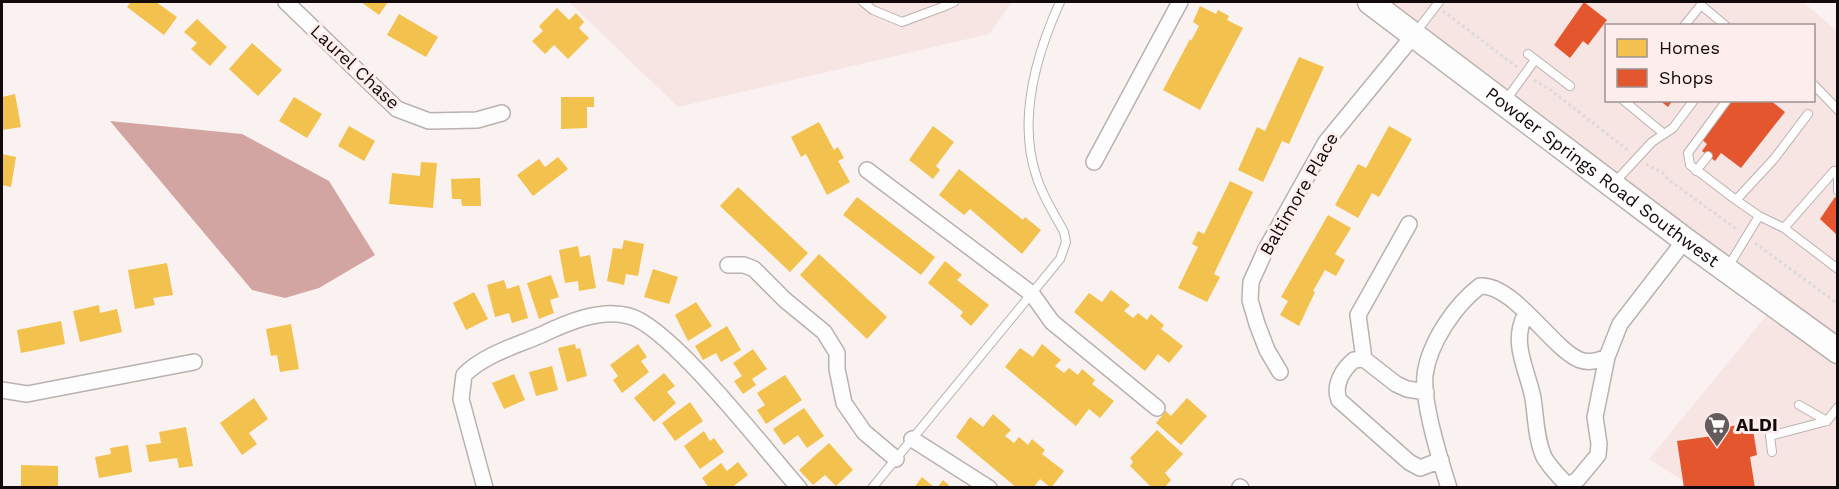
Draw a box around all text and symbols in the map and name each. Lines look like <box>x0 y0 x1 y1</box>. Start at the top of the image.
street label: Laurel Chase <box>306 20 404 113</box>
legend <box>1605 24 1815 102</box>
text: Homes <box>1659 37 1720 58</box>
text: Shops <box>1659 67 1713 88</box>
street label: Powder Springs Road Southwest <box>1482 82 1724 272</box>
street label: Baltimore Place <box>1255 129 1342 259</box>
supermarket icon: ALDI <box>1702 410 1732 448</box>
place label: ALDI <box>1736 414 1778 435</box>

